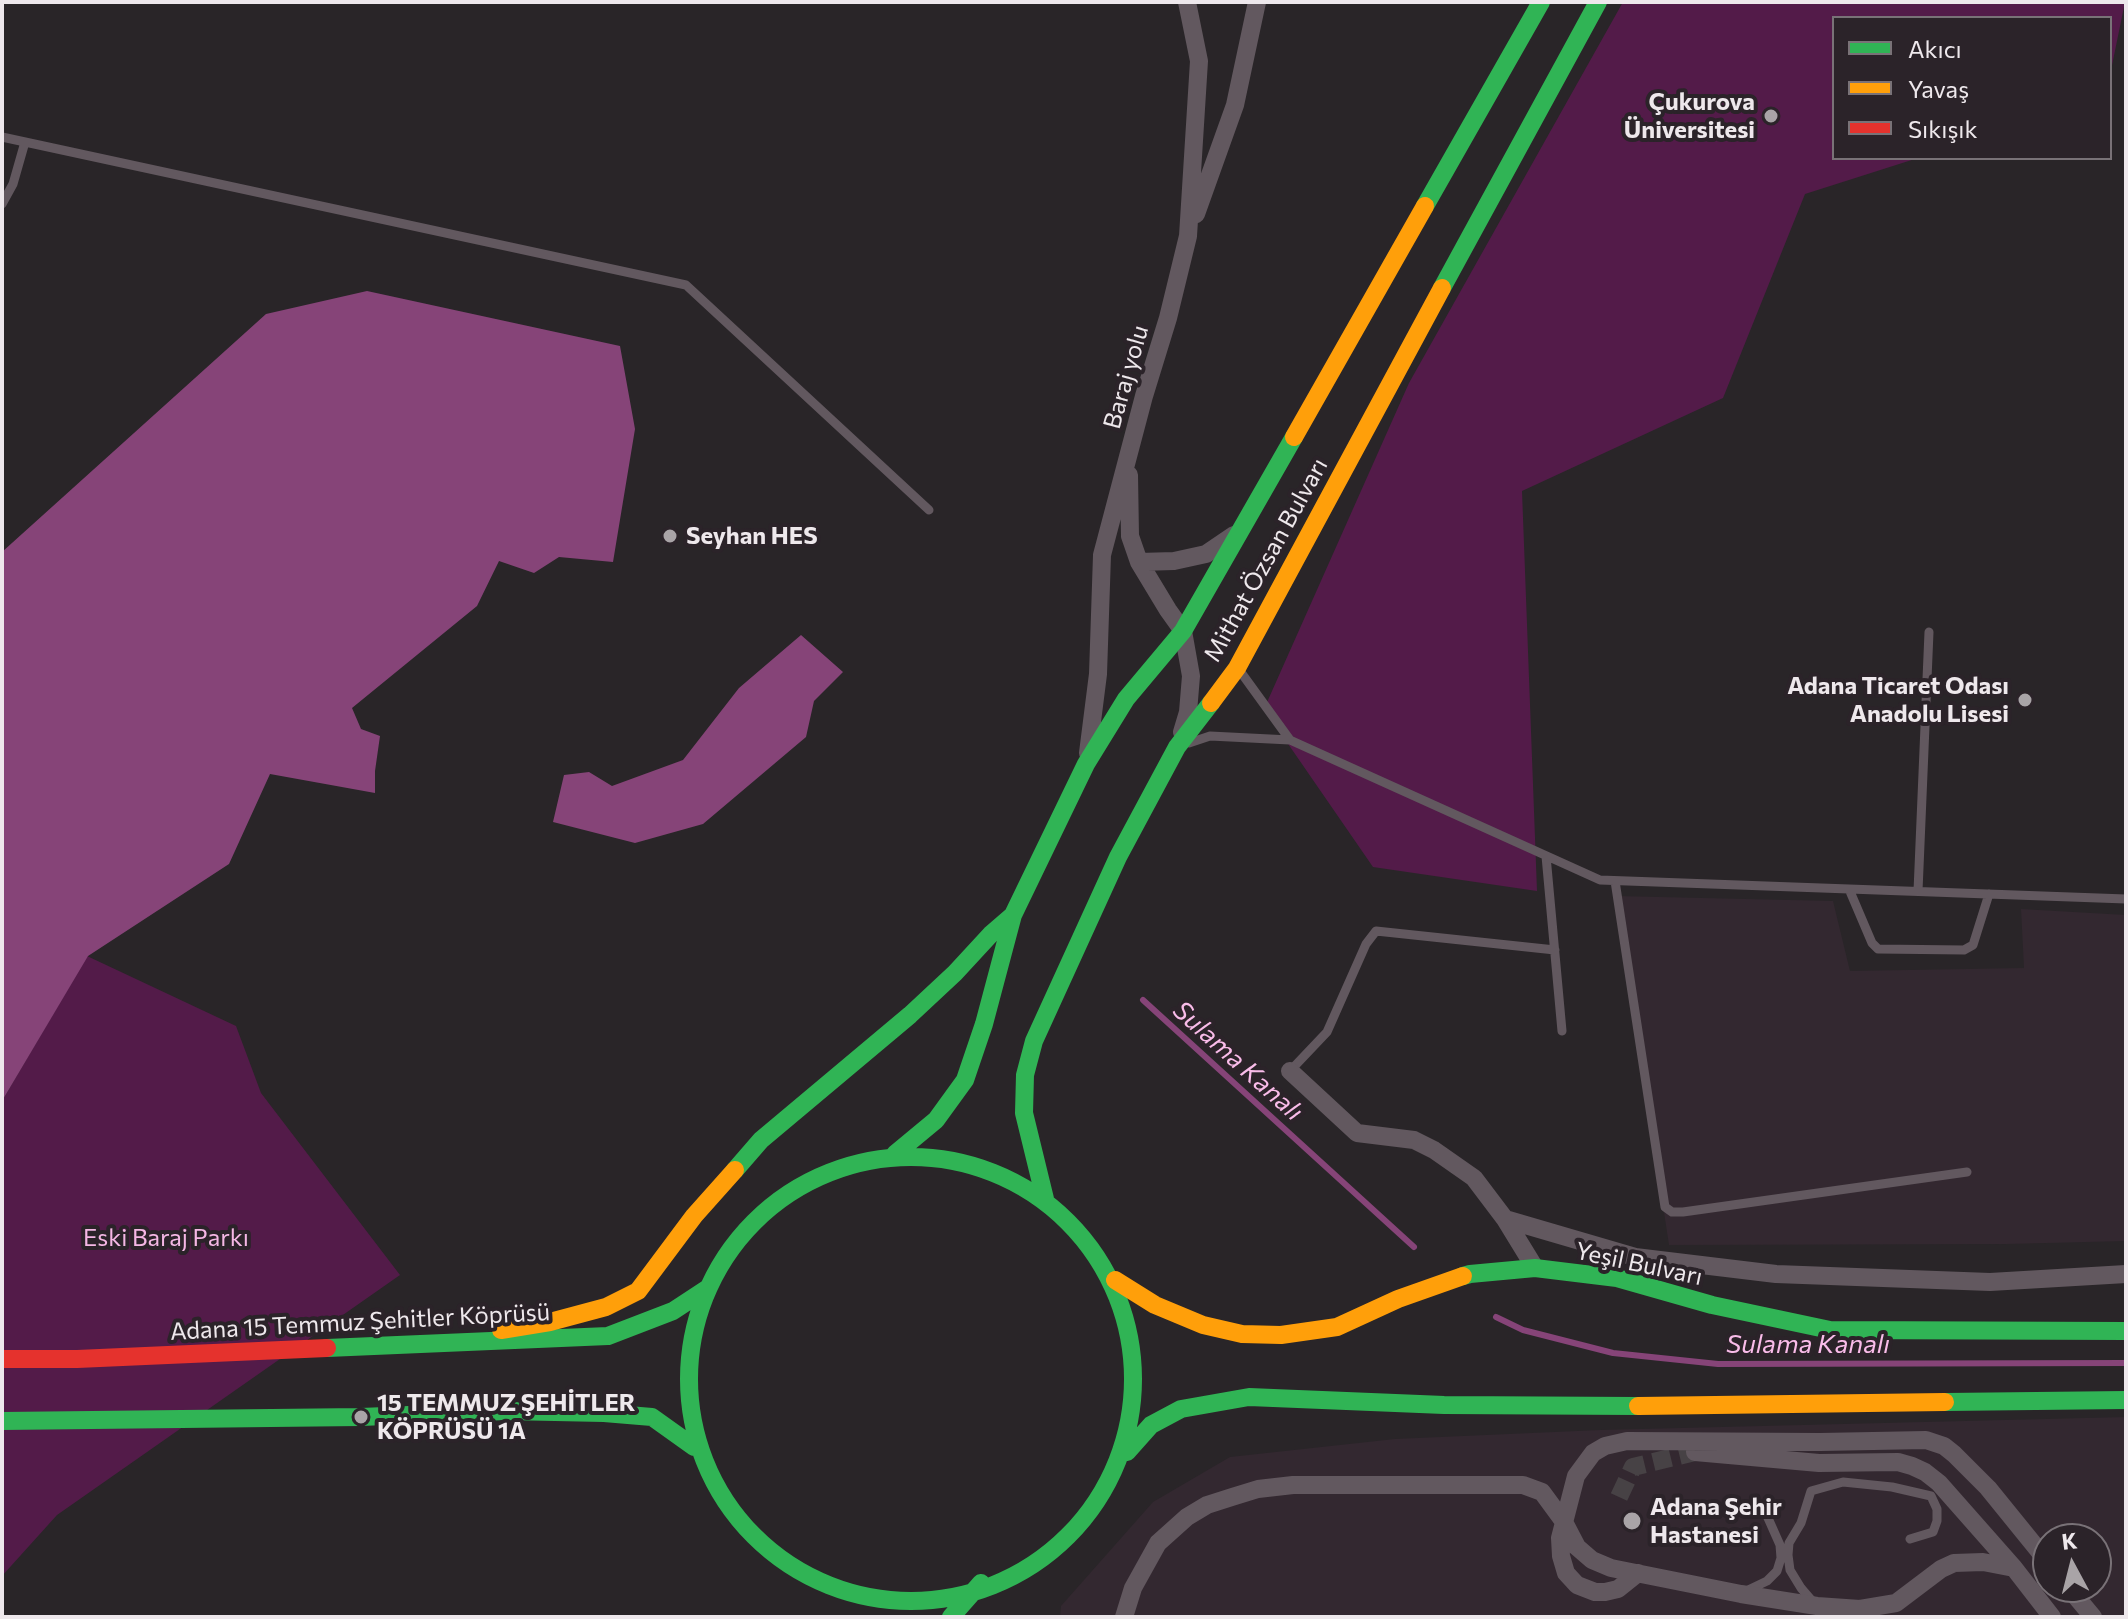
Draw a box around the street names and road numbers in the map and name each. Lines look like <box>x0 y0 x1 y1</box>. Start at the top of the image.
street label: Baraj yolu <box>1097 322 1155 432</box>
street label: Mithat Özsan Bulvarı <box>1198 453 1334 667</box>
street label: Yeşil Bulvarı <box>1573 1236 1705 1292</box>
street label: Adana 15 Temmuz Şehitler Köprüsü <box>169 1298 551 1346</box>

